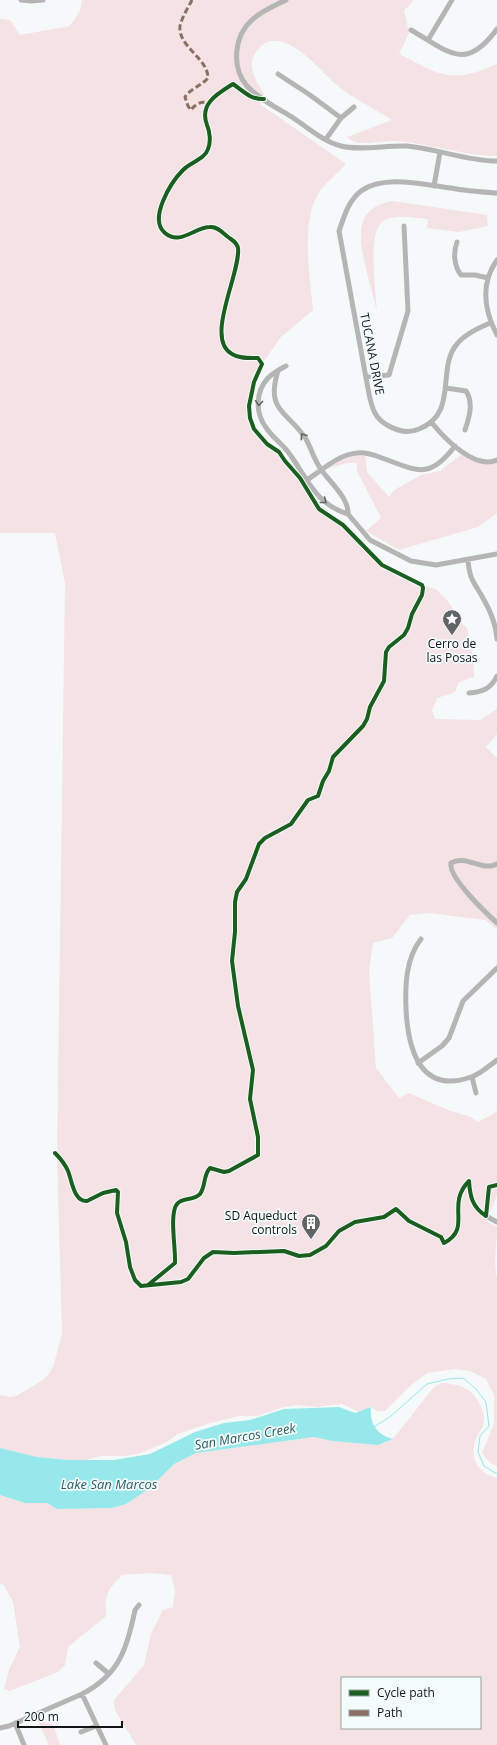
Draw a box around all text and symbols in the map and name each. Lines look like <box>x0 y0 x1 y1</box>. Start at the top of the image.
street label: TUCANA DRIVE <box>356 311 389 397</box>
one-way arrow <box>254 399 263 406</box>
one-way arrow <box>300 433 307 440</box>
one-way arrow <box>319 496 326 503</box>
place icon: Cerro de las Posas <box>441 608 463 636</box>
place label: Cerro de las Posas <box>426 635 478 666</box>
place label: SD Aqueduct controls <box>225 1207 297 1238</box>
building icon: SD Aqueduct controls <box>300 1212 322 1240</box>
water label: San Marcos Creek <box>193 1418 298 1454</box>
water label: Lake San Marcos <box>61 1475 158 1493</box>
legend <box>341 1677 481 1729</box>
text: Cycle path <box>377 1684 435 1701</box>
scale bar <box>18 1703 122 1729</box>
text: Path <box>377 1704 403 1721</box>
text: 200 m <box>24 1708 59 1725</box>

